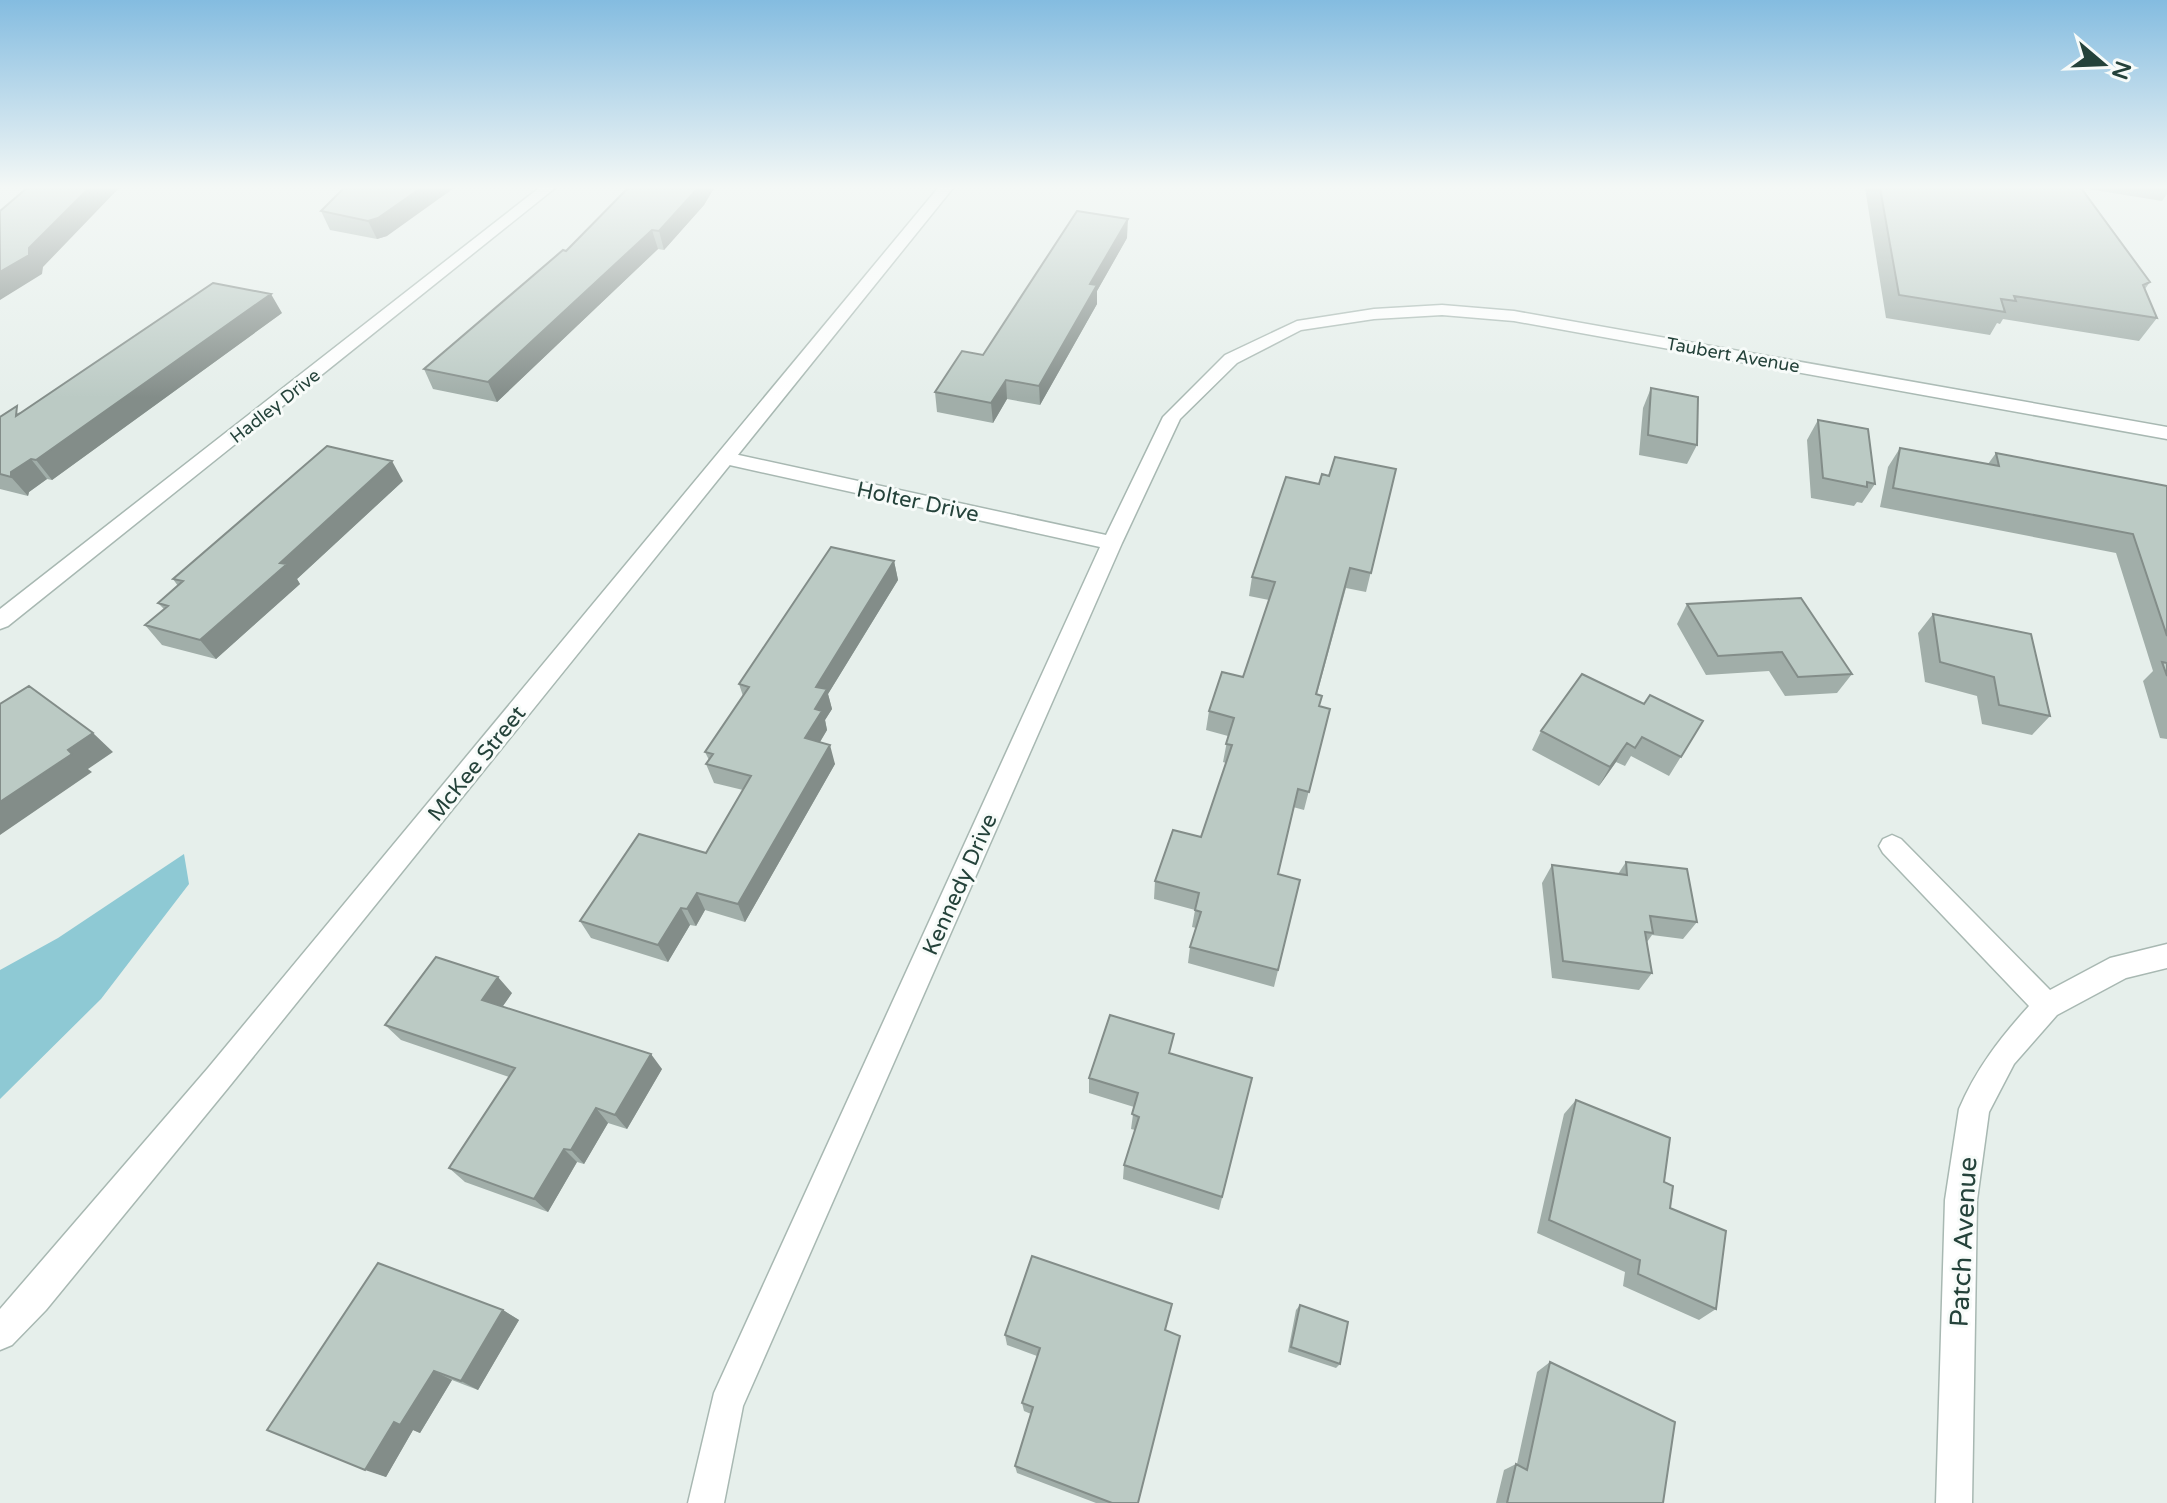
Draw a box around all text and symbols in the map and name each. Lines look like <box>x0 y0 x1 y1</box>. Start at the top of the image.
north arrow <box>2063 24 2143 104</box>
text: N <box>2106 58 2136 83</box>
street label: Taubert Avenue <box>1665 332 1801 378</box>
street label: Hadley Drive <box>226 364 324 448</box>
street label: Holter Drive <box>854 476 981 528</box>
street label: McKee Street <box>422 701 531 827</box>
street label: Kennedy Drive <box>917 810 1003 959</box>
street label: Patch Avenue <box>1944 1156 1983 1328</box>

